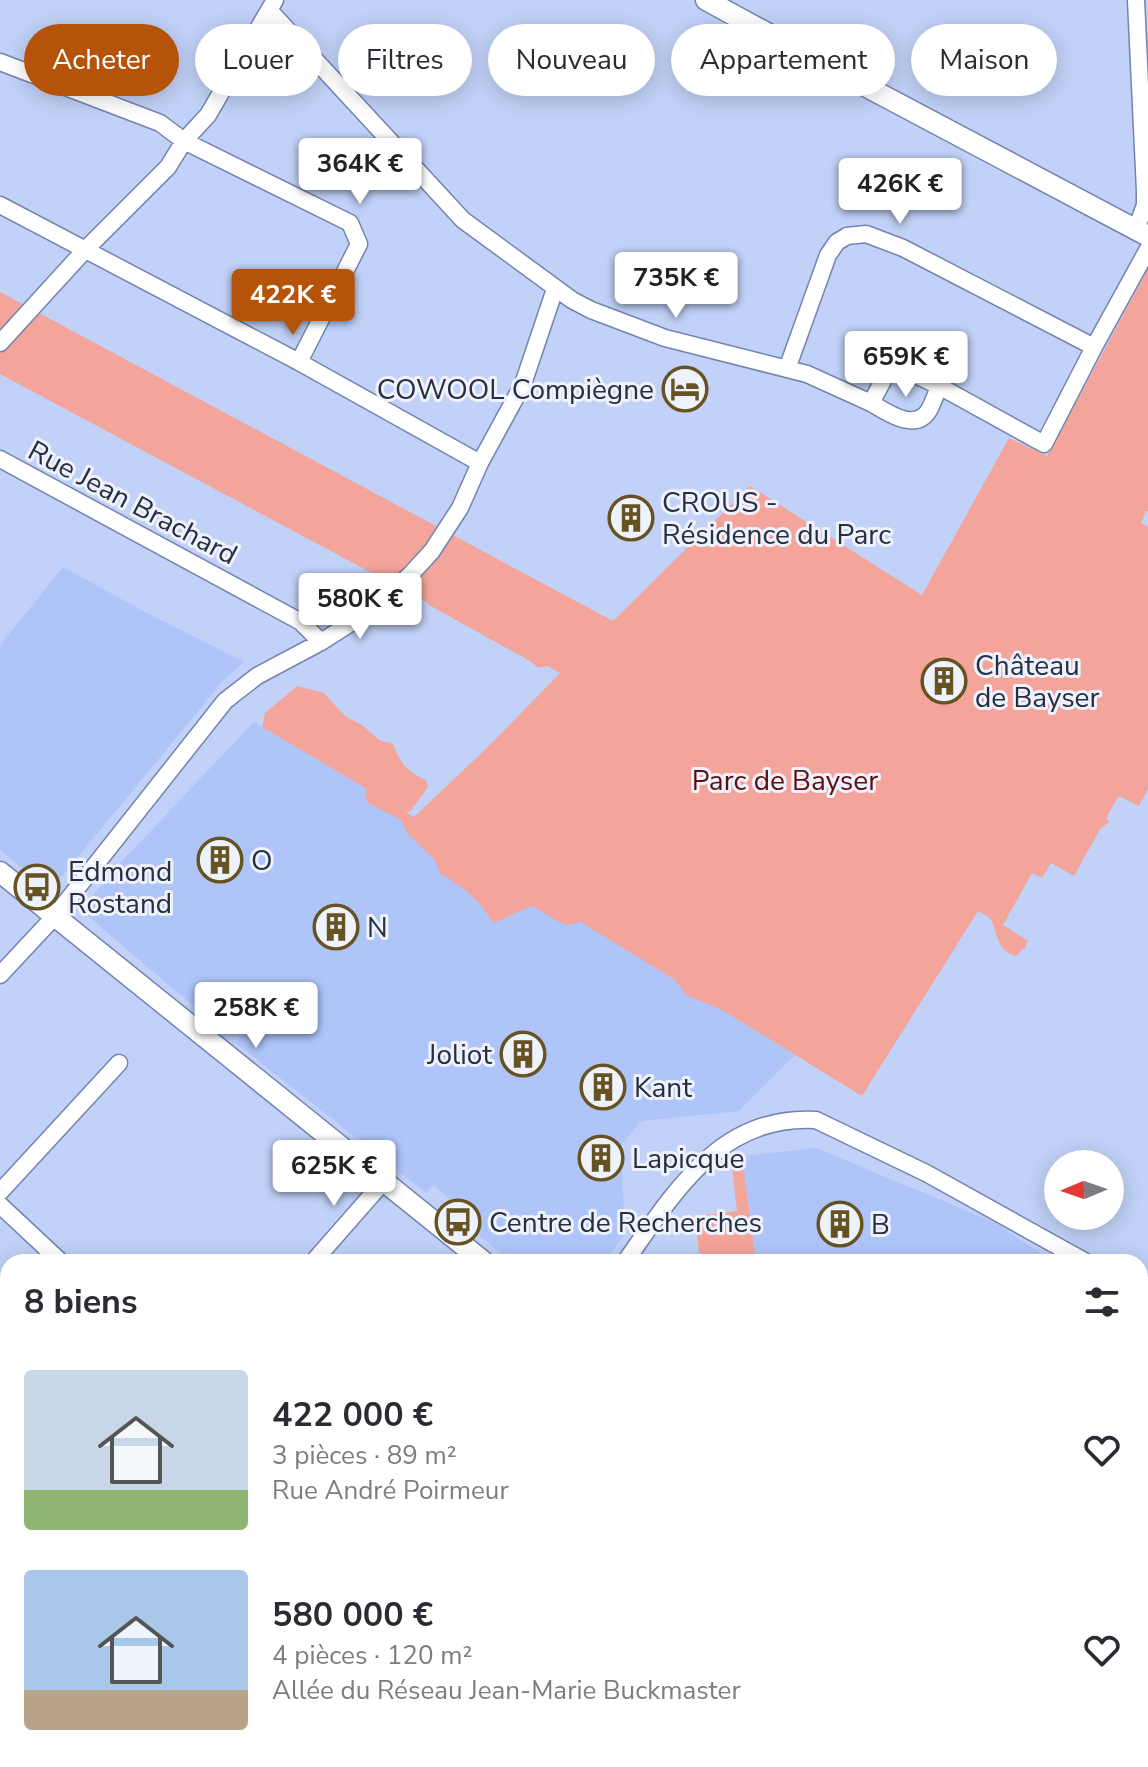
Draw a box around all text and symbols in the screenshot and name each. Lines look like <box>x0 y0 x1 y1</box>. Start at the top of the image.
chip: Acheter <box>24 24 179 96</box>
chip: Louer <box>195 24 322 96</box>
chip: Filtres <box>338 24 472 96</box>
chip: Nouveau <box>488 24 655 96</box>
chip: Appartement <box>671 24 895 96</box>
chip: Maison <box>911 24 1057 96</box>
pin: 364K € <box>295 138 425 206</box>
text: 364K € <box>317 146 403 181</box>
pin: 426K € <box>835 158 965 226</box>
text: 426K € <box>857 166 943 201</box>
pin: 735K € <box>611 252 741 320</box>
text: 735K € <box>633 260 719 295</box>
pin: 422K € <box>228 269 358 337</box>
text: 422K € <box>250 277 336 312</box>
pin: 659K € <box>841 331 971 399</box>
text: 659K € <box>863 339 949 374</box>
hotel icon: COWOOL Compiègne <box>661 365 709 413</box>
place label: COWOOL Compiègne <box>377 371 654 409</box>
street label: Rue Jean Brachard <box>21 432 244 574</box>
place label: CROUS - Résidence du Parc <box>662 484 891 554</box>
building icon: CROUS - Résidence du Parc <box>607 494 655 542</box>
pin: 580K € <box>295 573 425 641</box>
text: 580K € <box>317 581 403 616</box>
place label: Château de Bayser <box>975 647 1100 717</box>
building icon: Château de Bayser <box>920 657 968 705</box>
park label: Parc de Bayser <box>692 762 878 800</box>
building icon: O <box>196 836 244 884</box>
place label: O <box>251 842 272 880</box>
place label: Edmond Rostand <box>68 853 172 923</box>
bus stop icon: Edmond Rostand <box>13 863 61 911</box>
building icon: N <box>312 903 360 951</box>
place label: N <box>367 909 388 947</box>
pin: 258K € <box>191 982 321 1050</box>
text: 258K € <box>213 990 299 1025</box>
building icon: Joliot <box>499 1030 547 1078</box>
place label: Joliot <box>426 1036 492 1074</box>
building icon: Kant <box>579 1063 627 1111</box>
place label: Kant <box>634 1069 692 1107</box>
building icon: Lapicque <box>577 1134 625 1182</box>
pin: 625K € <box>269 1140 399 1208</box>
place label: Lapicque <box>632 1140 744 1178</box>
text: 625K € <box>291 1148 377 1183</box>
north arrow <box>1044 1150 1124 1230</box>
map controls <box>1044 1150 1124 1230</box>
bus stop icon: Centre de Recherches <box>434 1198 482 1246</box>
building icon: B <box>816 1200 864 1248</box>
place label: Centre de Recherches <box>489 1204 762 1242</box>
place label: B <box>871 1206 890 1244</box>
text: 8 biens <box>24 1279 138 1325</box>
icon: filters <box>1080 1280 1124 1324</box>
text: 422 000 € <box>272 1392 433 1438</box>
icon: home <box>88 1402 184 1498</box>
icon: heart <box>1080 1428 1124 1472</box>
text: 3 pièces · 89 m² <box>272 1438 457 1473</box>
text: Rue André Poirmeur <box>272 1473 509 1508</box>
text: 580 000 € <box>272 1592 433 1638</box>
icon: home <box>88 1602 184 1698</box>
icon: heart <box>1080 1628 1124 1672</box>
text: 4 pièces · 120 m² <box>272 1638 472 1673</box>
text: Allée du Réseau Jean-Marie Buckmaster <box>272 1673 741 1708</box>

